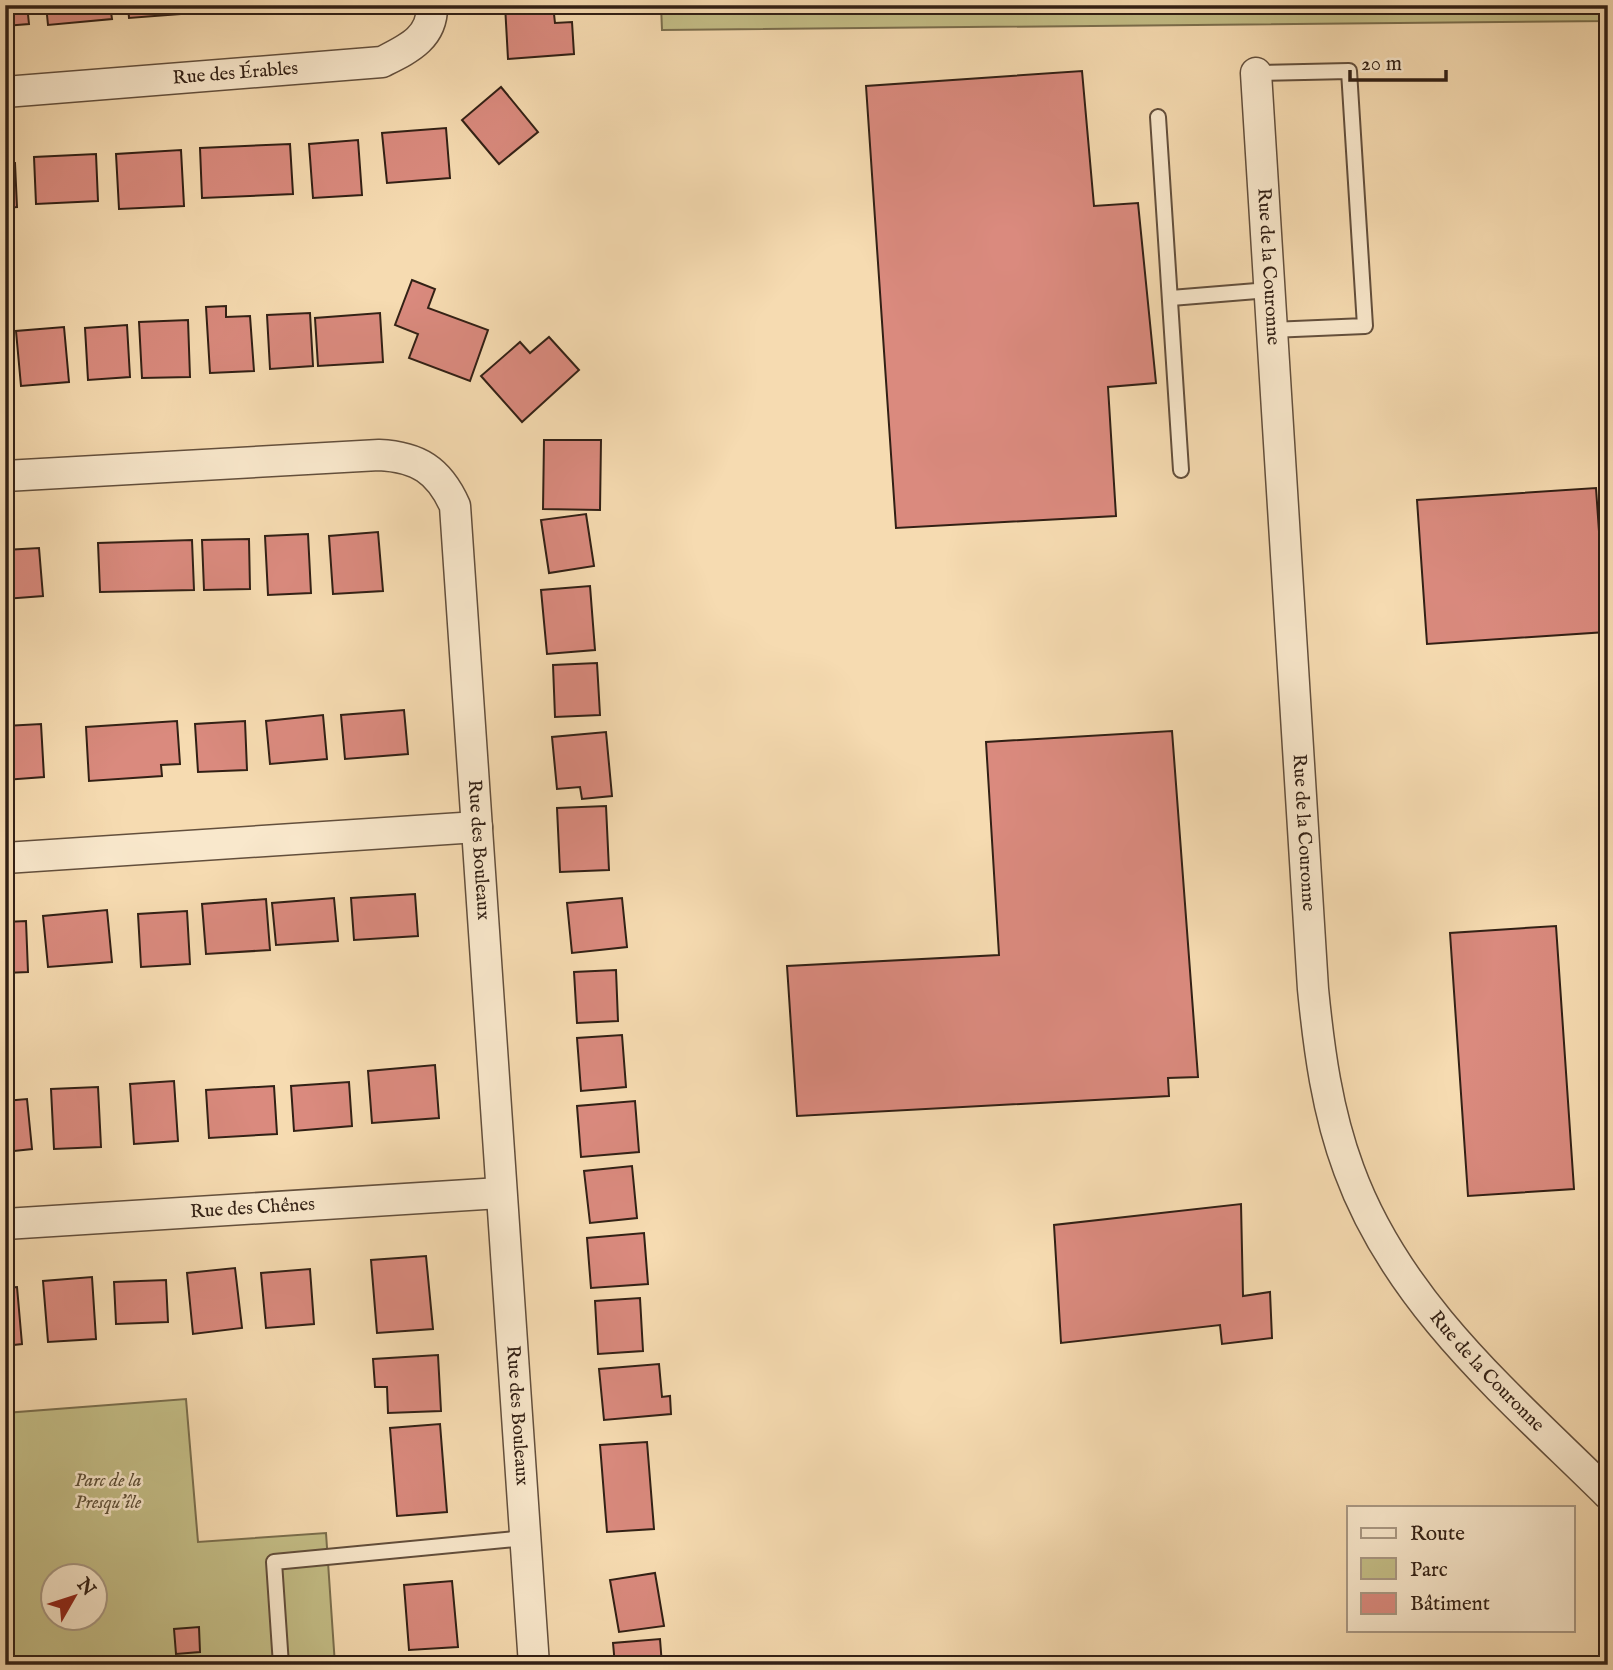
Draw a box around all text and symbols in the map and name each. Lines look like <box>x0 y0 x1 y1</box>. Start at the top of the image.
scale bar <box>1350 38 1447 82</box>
text: 20 m <box>1361 51 1402 78</box>
street label: Rue des Érables <box>172 57 299 91</box>
street label: Rue de la Couronne <box>1251 187 1285 346</box>
street label: Rue de la Couronne <box>1286 753 1320 912</box>
street label: Rue des Bouleaux <box>462 779 495 921</box>
street label: Rue des Chênes <box>189 1193 316 1224</box>
street label: Rue de la Couronne <box>1424 1306 1549 1438</box>
street label: Rue des Bouleaux <box>500 1345 534 1487</box>
park label: Parc de la Presqu'île <box>74 1469 142 1515</box>
legend <box>1347 1506 1574 1632</box>
text: Route <box>1410 1521 1465 1548</box>
text: Parc <box>1410 1557 1448 1584</box>
north arrow <box>38 1562 108 1632</box>
text: N <box>71 1573 101 1602</box>
text: Bâtiment <box>1410 1591 1490 1618</box>

